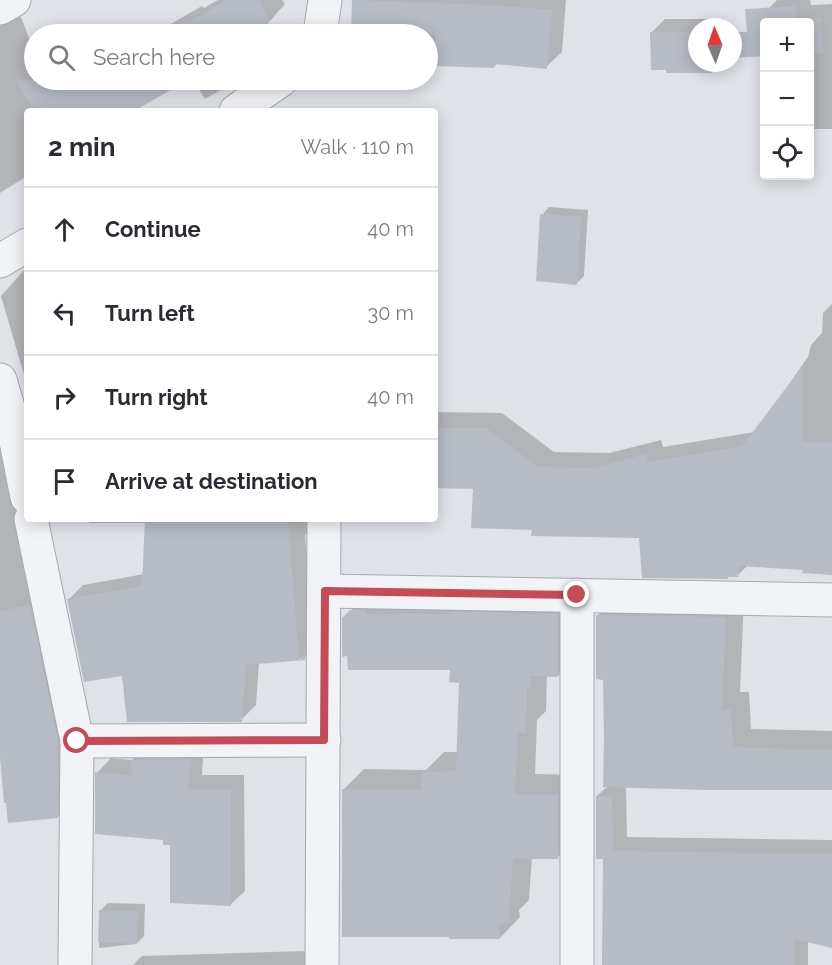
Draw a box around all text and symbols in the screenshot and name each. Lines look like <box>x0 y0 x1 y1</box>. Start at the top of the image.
north arrow <box>688 18 742 72</box>
map controls <box>760 18 814 180</box>
button: + <box>760 18 814 72</box>
search box <box>24 24 438 90</box>
icon: search <box>45 41 78 74</box>
text: Search here <box>93 44 215 70</box>
button: − <box>760 72 814 126</box>
button: locate <box>760 126 814 180</box>
text: 2 min <box>48 132 115 162</box>
text: Walk · 110 m <box>300 135 414 159</box>
icon: ahead <box>48 213 81 246</box>
text: Continue <box>105 216 201 242</box>
text: 40 m <box>367 217 414 241</box>
icon: left <box>48 297 81 330</box>
text: Turn left <box>105 300 195 326</box>
text: 30 m <box>368 301 414 325</box>
icon: right <box>48 381 81 414</box>
text: Turn right <box>105 384 208 410</box>
text: 40 m <box>367 385 414 409</box>
icon: arrive <box>48 465 81 498</box>
text: Arrive at destination <box>105 468 318 494</box>
route end <box>563 581 589 607</box>
route start <box>63 727 89 753</box>

